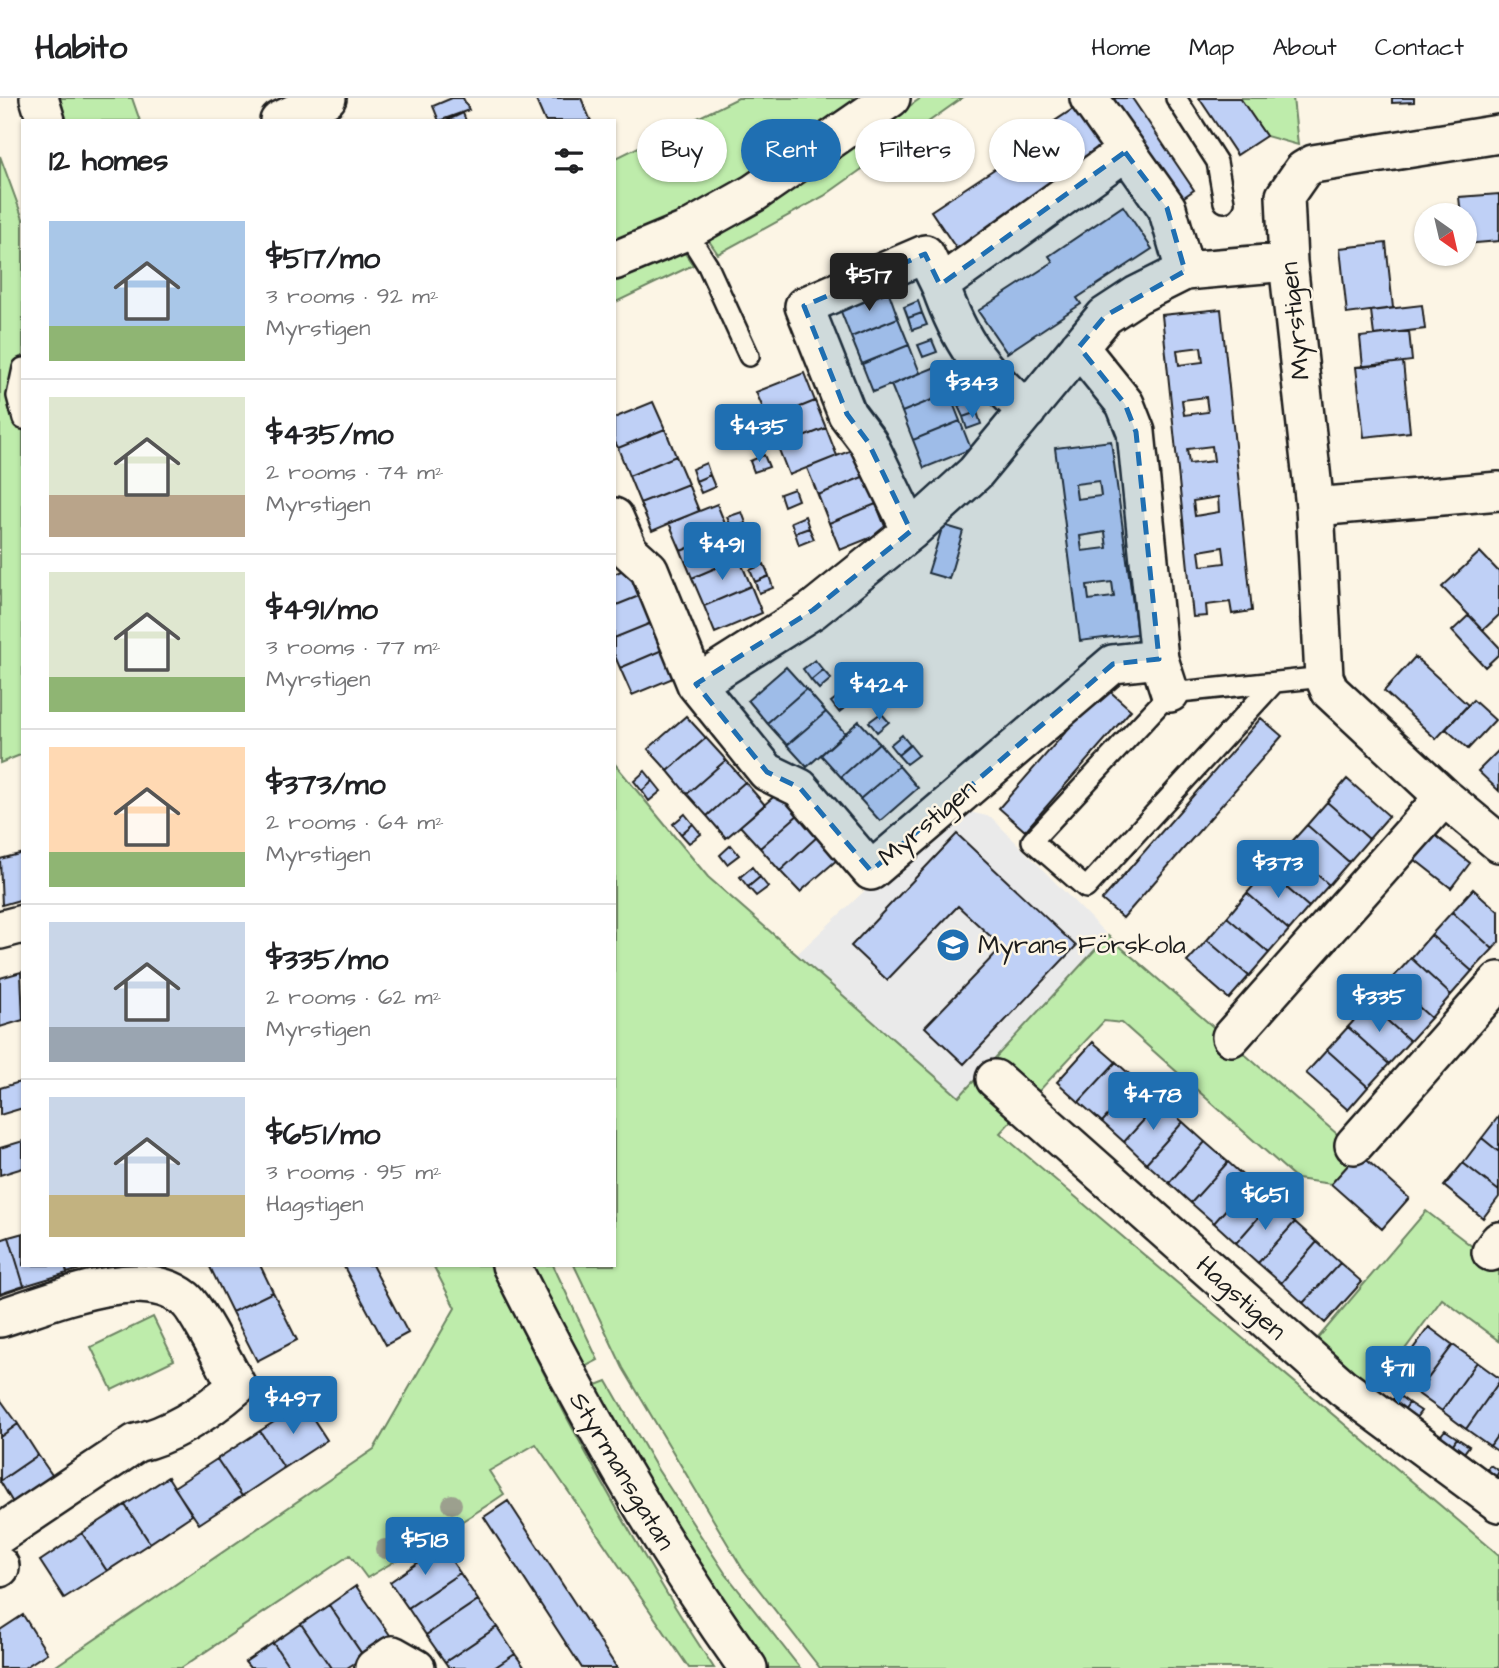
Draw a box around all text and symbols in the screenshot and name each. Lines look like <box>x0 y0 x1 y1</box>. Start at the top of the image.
text: Habito <box>35 25 127 71</box>
text: Home <box>1091 31 1151 65</box>
text: Map <box>1189 31 1234 65</box>
text: About <box>1272 31 1337 65</box>
text: Contact <box>1375 31 1464 65</box>
chip: Buy <box>637 119 727 182</box>
chip: Rent <box>741 119 841 182</box>
chip: Filters <box>855 119 975 182</box>
chip: New <box>989 119 1085 182</box>
text: 12 homes <box>49 140 168 182</box>
icon: filters <box>550 142 588 180</box>
north arrow <box>1414 203 1477 266</box>
map controls <box>1414 203 1477 266</box>
text: $517/mo <box>266 238 380 280</box>
icon: home <box>105 249 189 333</box>
pin: $517 <box>828 254 910 313</box>
text: $517 <box>846 260 892 292</box>
street label: Myrstigen <box>1271 260 1321 382</box>
text: 3 rooms · 92 m² <box>266 280 439 312</box>
text: Myrstigen <box>266 312 370 344</box>
pin: $343 <box>931 360 1013 420</box>
text: $343 <box>946 367 998 399</box>
pin: $435 <box>718 404 800 464</box>
text: $435 <box>731 411 787 443</box>
text: $435/mo <box>266 414 394 456</box>
icon: home <box>105 425 189 509</box>
text: 2 rooms · 74 m² <box>266 456 444 488</box>
text: Myrstigen <box>266 488 370 520</box>
pin: $491 <box>681 522 763 582</box>
text: $491 <box>700 529 744 561</box>
text: $491/mo <box>266 589 378 631</box>
icon: home <box>105 600 189 684</box>
text: 3 rooms · 77 m² <box>266 631 441 663</box>
pin: $424 <box>838 662 920 722</box>
text: Myrstigen <box>266 663 370 695</box>
text: $424 <box>850 669 908 701</box>
text: $373/mo <box>266 764 386 806</box>
street label: Myrstigen <box>870 771 985 876</box>
icon: home <box>105 775 189 859</box>
text: 2 rooms · 64 m² <box>266 806 444 838</box>
text: Myrstigen <box>266 838 370 870</box>
pin: $373 <box>1237 840 1319 900</box>
text: $373 <box>1253 847 1303 879</box>
school or university icon: Myrans Förskola <box>934 926 972 964</box>
place label: Myrans Förskola <box>978 927 1186 965</box>
text: $335/mo <box>266 939 388 981</box>
icon: home <box>105 950 189 1034</box>
pin: $335 <box>1338 974 1420 1034</box>
text: 2 rooms · 62 m² <box>266 981 441 1013</box>
text: $335 <box>1353 981 1405 1013</box>
text: Myrstigen <box>266 1013 370 1045</box>
pin: $478 <box>1112 1072 1194 1132</box>
text: $478 <box>1124 1079 1182 1111</box>
text: $651/mo <box>266 1114 380 1156</box>
icon: home <box>105 1125 189 1209</box>
text: 3 rooms · 95 m² <box>266 1156 442 1188</box>
pin: $651 <box>1224 1172 1306 1232</box>
text: $651 <box>1242 1179 1288 1211</box>
text: Hagstigen <box>266 1188 364 1220</box>
street label: Hagstigen <box>1187 1248 1294 1350</box>
pin: $711 <box>1357 1346 1439 1406</box>
text: $711 <box>1382 1353 1414 1385</box>
pin: $497 <box>252 1376 334 1436</box>
text: $497 <box>265 1383 321 1415</box>
street label: Styrmansgatan <box>559 1385 683 1558</box>
pin: $518 <box>384 1518 466 1577</box>
text: $518 <box>402 1524 448 1556</box>

